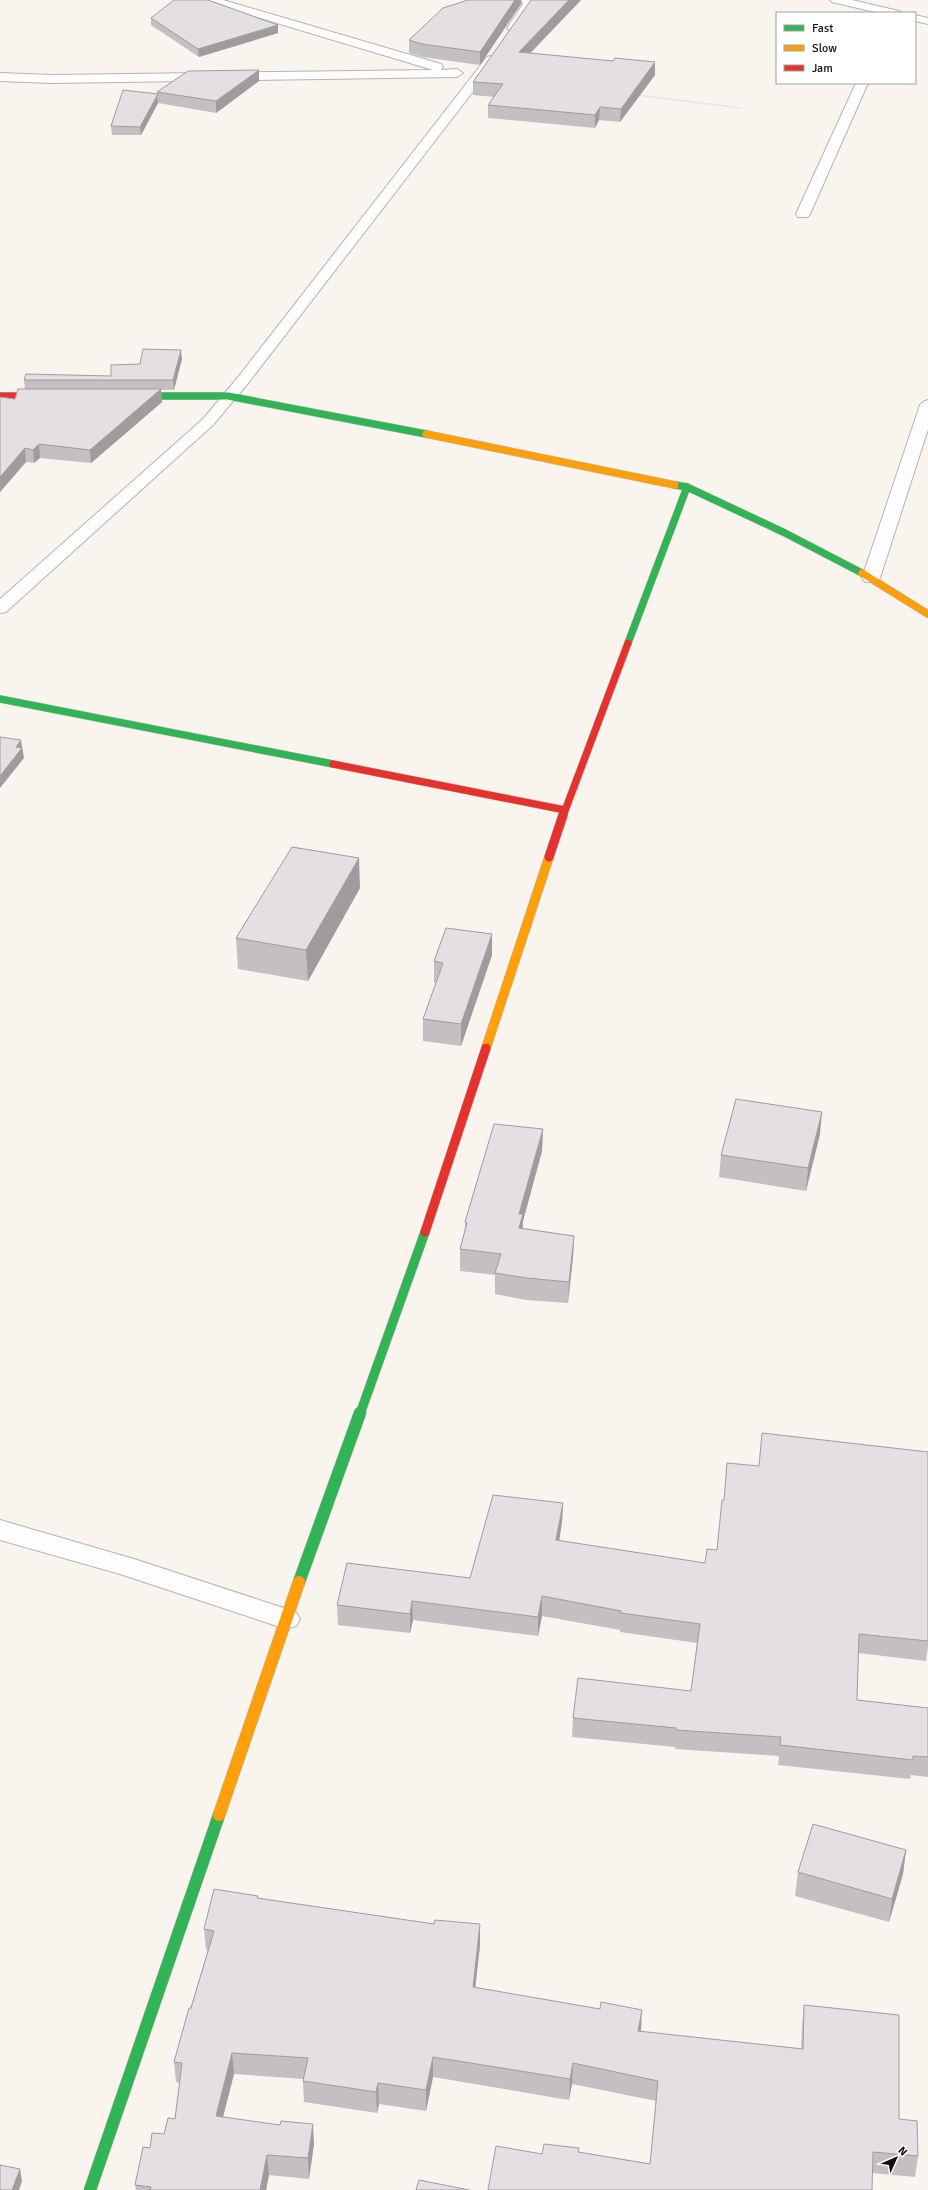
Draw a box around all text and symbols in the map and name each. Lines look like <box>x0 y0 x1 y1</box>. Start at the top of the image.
legend <box>776 12 916 84</box>
text: Fast <box>812 21 833 36</box>
text: Slow <box>812 41 837 56</box>
text: Jam <box>812 61 833 76</box>
north arrow <box>876 2138 916 2178</box>
text: N <box>895 2144 910 2159</box>

